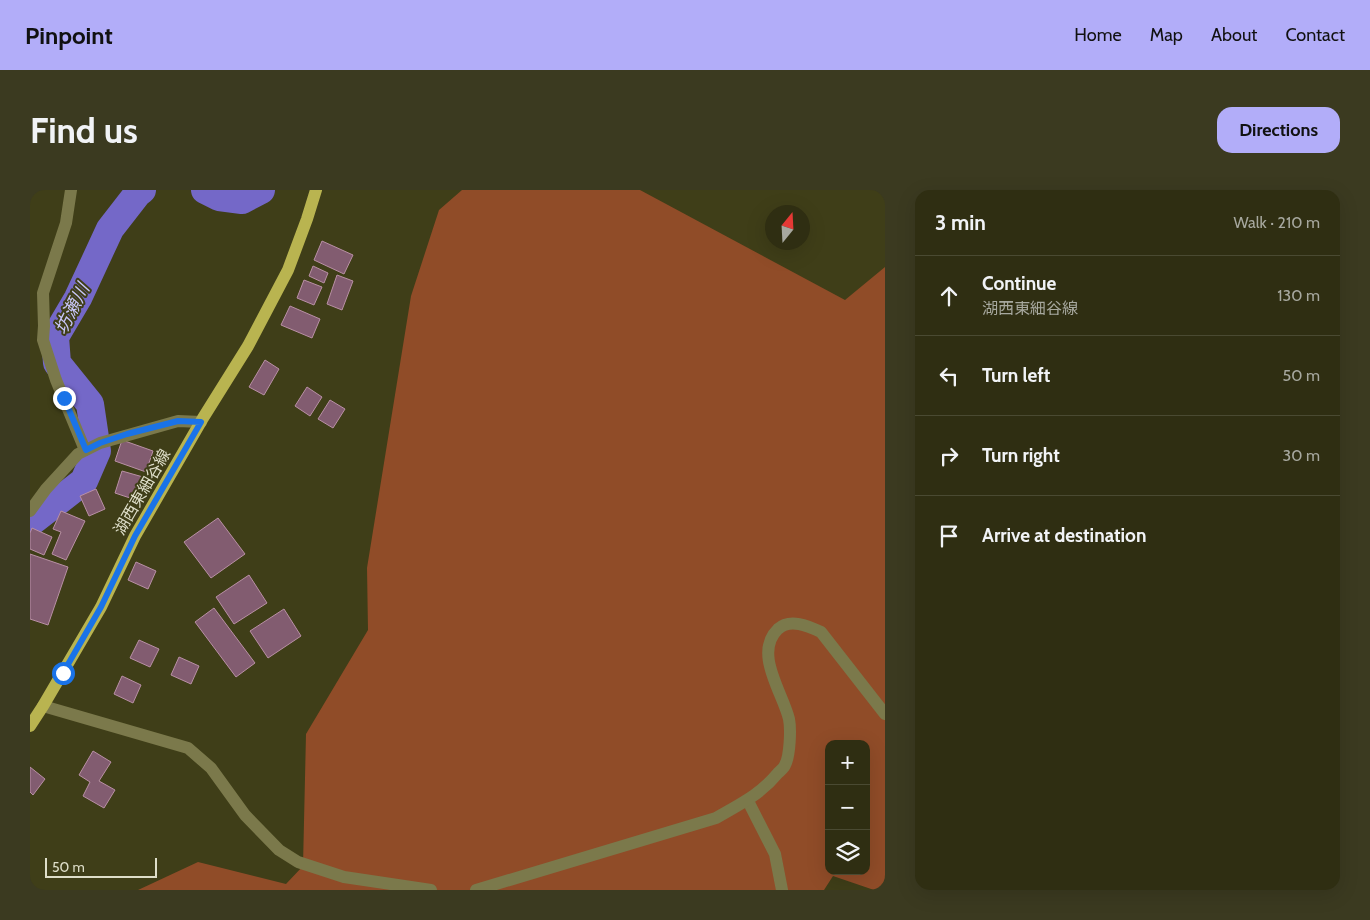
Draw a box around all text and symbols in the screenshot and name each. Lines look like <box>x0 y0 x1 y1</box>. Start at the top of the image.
text: Pinpoint <box>25 21 113 50</box>
text: Home <box>1074 24 1122 46</box>
text: Map <box>1150 24 1183 46</box>
text: About <box>1211 24 1257 46</box>
text: Contact <box>1285 24 1345 46</box>
button: Directions <box>1217 107 1340 153</box>
text: Find us <box>30 109 138 152</box>
north arrow <box>765 205 810 250</box>
text: 3 min <box>935 210 986 235</box>
text: Walk · 210 m <box>1233 213 1320 232</box>
text: Continue <box>982 272 1056 295</box>
water label: 坊瀬川 <box>50 278 95 338</box>
icon: ahead <box>935 282 963 310</box>
text: 130 m <box>1277 286 1320 305</box>
text: 湖西東細谷線 <box>982 299 1078 318</box>
icon: left <box>935 362 963 390</box>
text: Turn left <box>982 364 1050 387</box>
text: 50 m <box>1283 366 1320 385</box>
route end <box>53 387 76 410</box>
icon: right <box>935 442 963 470</box>
text: Turn right <box>982 444 1060 467</box>
street label: 湖西東細谷線 <box>110 446 174 538</box>
text: 30 m <box>1283 446 1320 465</box>
icon: arrive <box>935 522 963 550</box>
text: Arrive at destination <box>982 524 1146 547</box>
route start <box>52 662 75 685</box>
map controls <box>825 740 870 875</box>
button: + <box>825 740 870 785</box>
button: − <box>825 785 870 830</box>
button: layers <box>825 830 870 875</box>
scale bar <box>45 855 158 878</box>
text: 50 m <box>52 858 85 876</box>

